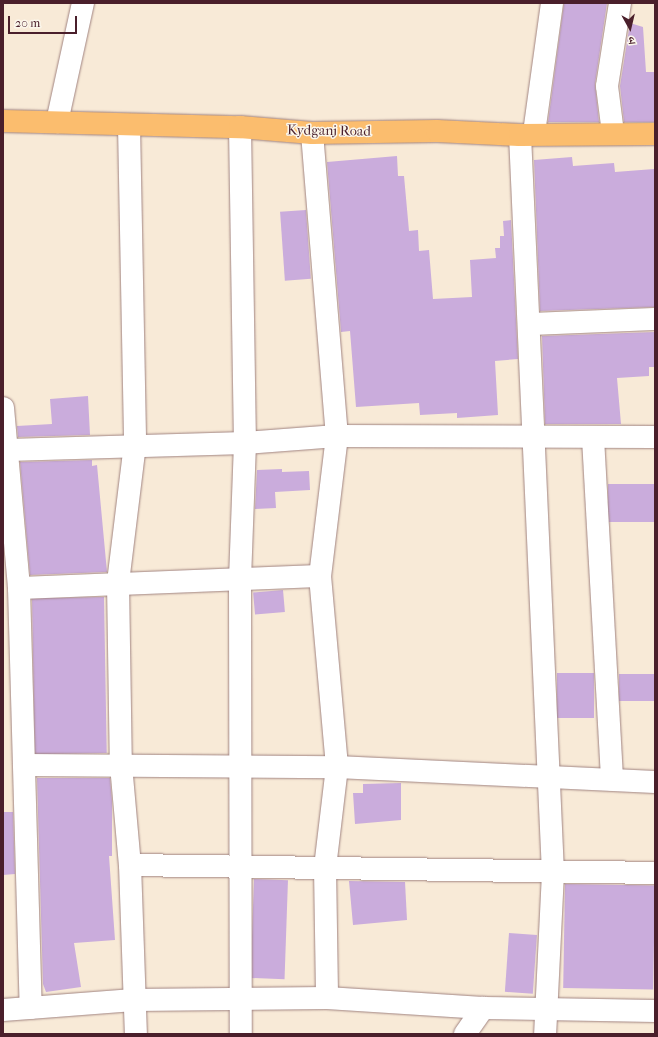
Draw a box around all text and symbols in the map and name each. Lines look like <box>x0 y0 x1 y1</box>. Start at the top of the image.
scale bar <box>10 8 79 34</box>
north arrow <box>610 8 650 48</box>
text: 20 m <box>15 16 40 30</box>
text: उ <box>628 34 635 47</box>
street label: Kydganj Road <box>287 122 371 140</box>

